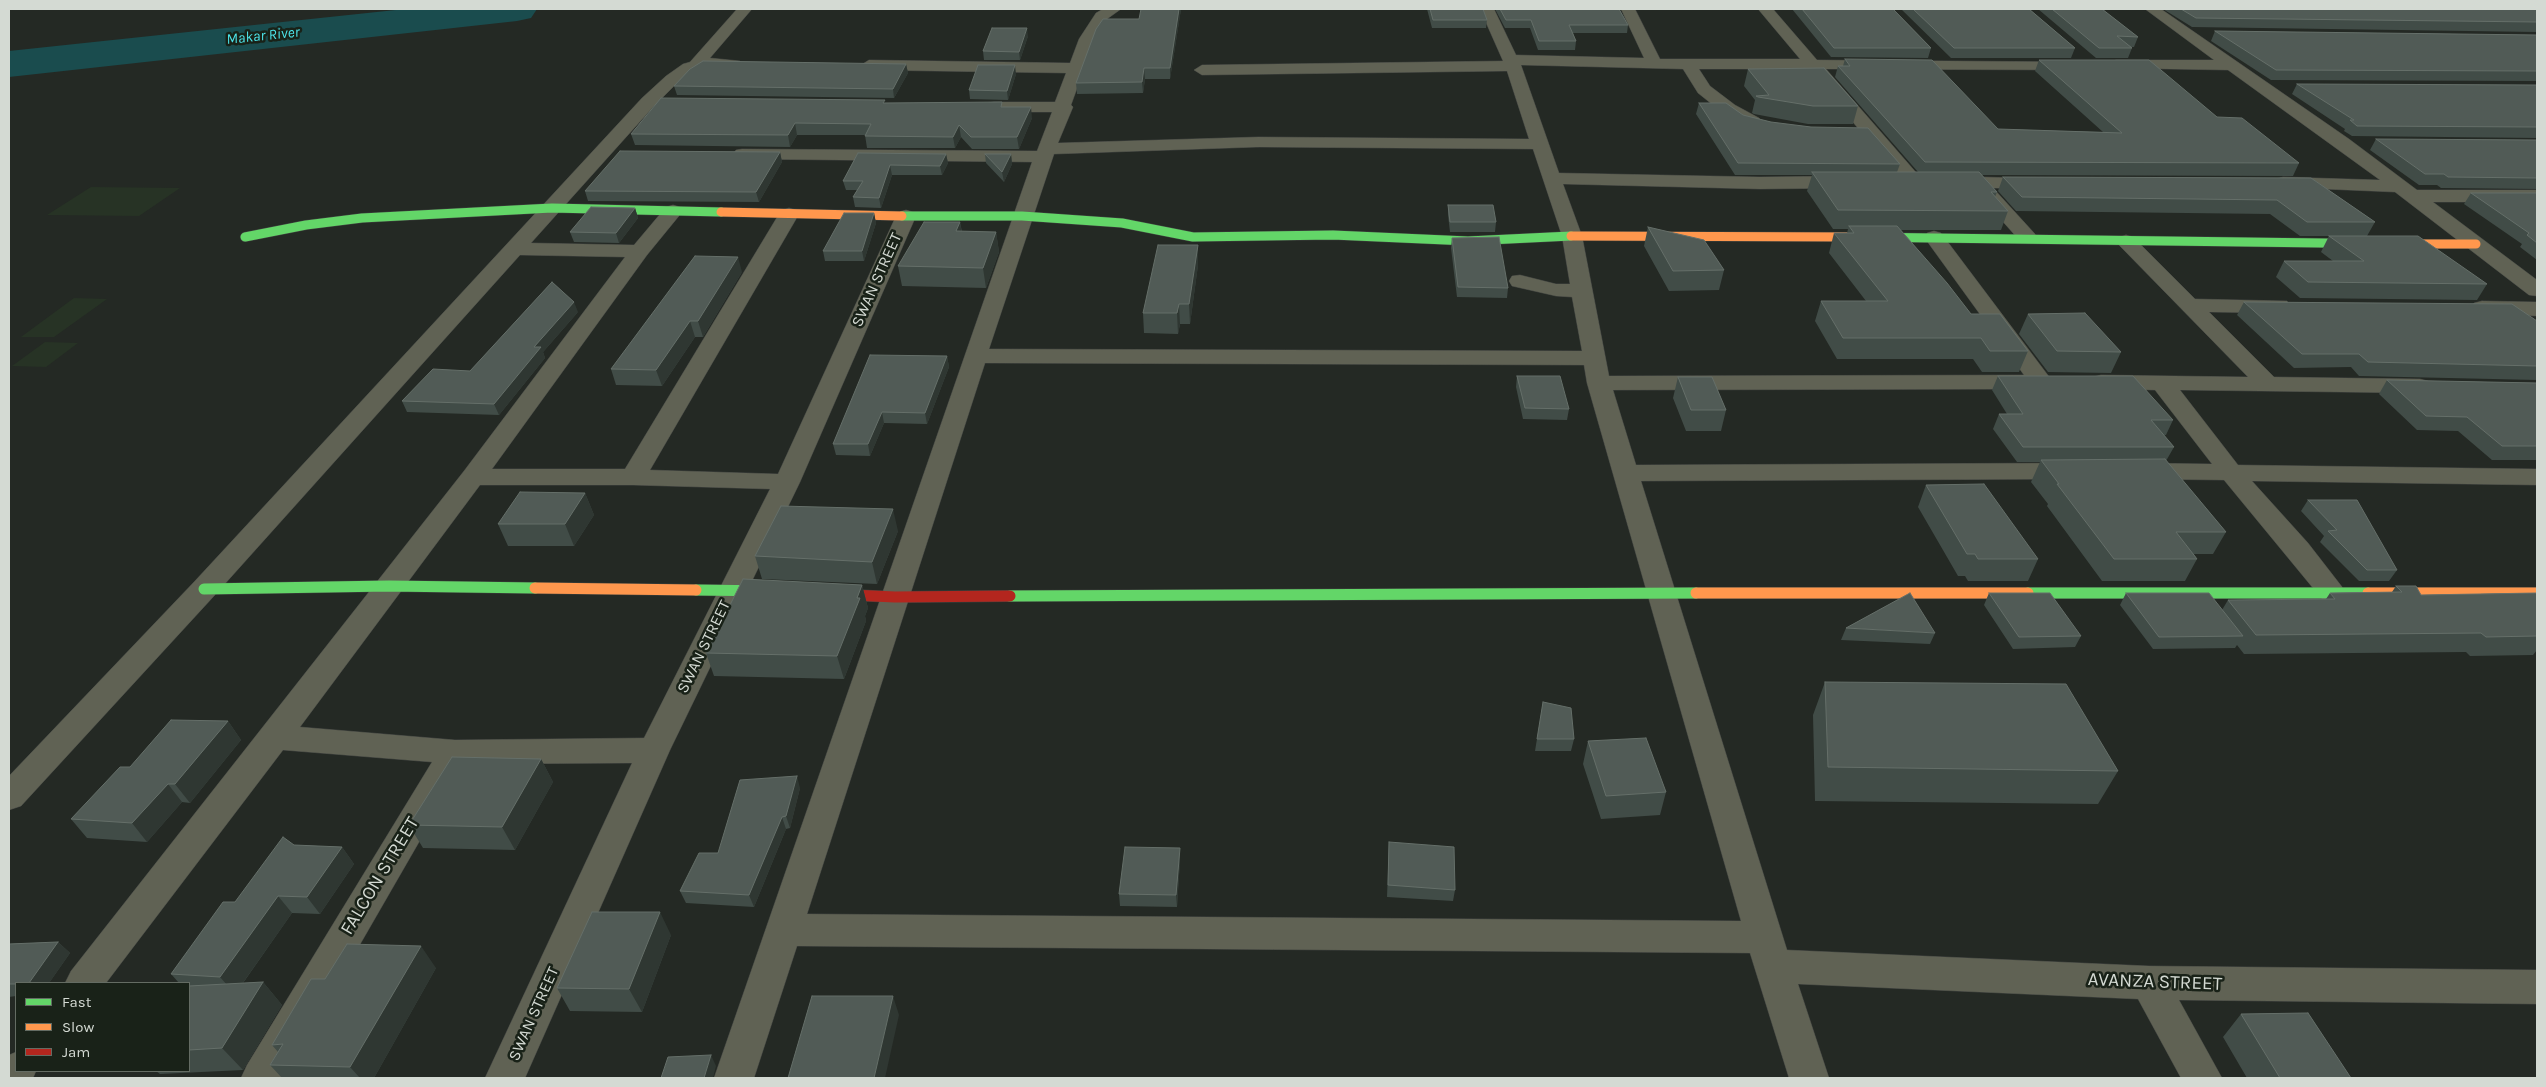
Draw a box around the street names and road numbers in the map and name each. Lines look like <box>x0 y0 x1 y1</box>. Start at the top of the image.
street label: SWAN STREET <box>848 230 906 330</box>
street label: SWAN STREET <box>673 597 735 697</box>
street label: FALCON STREET <box>336 813 424 939</box>
street label: SWAN STREET <box>505 964 563 1064</box>
street label: AVANZA STREET <box>2087 968 2223 996</box>

